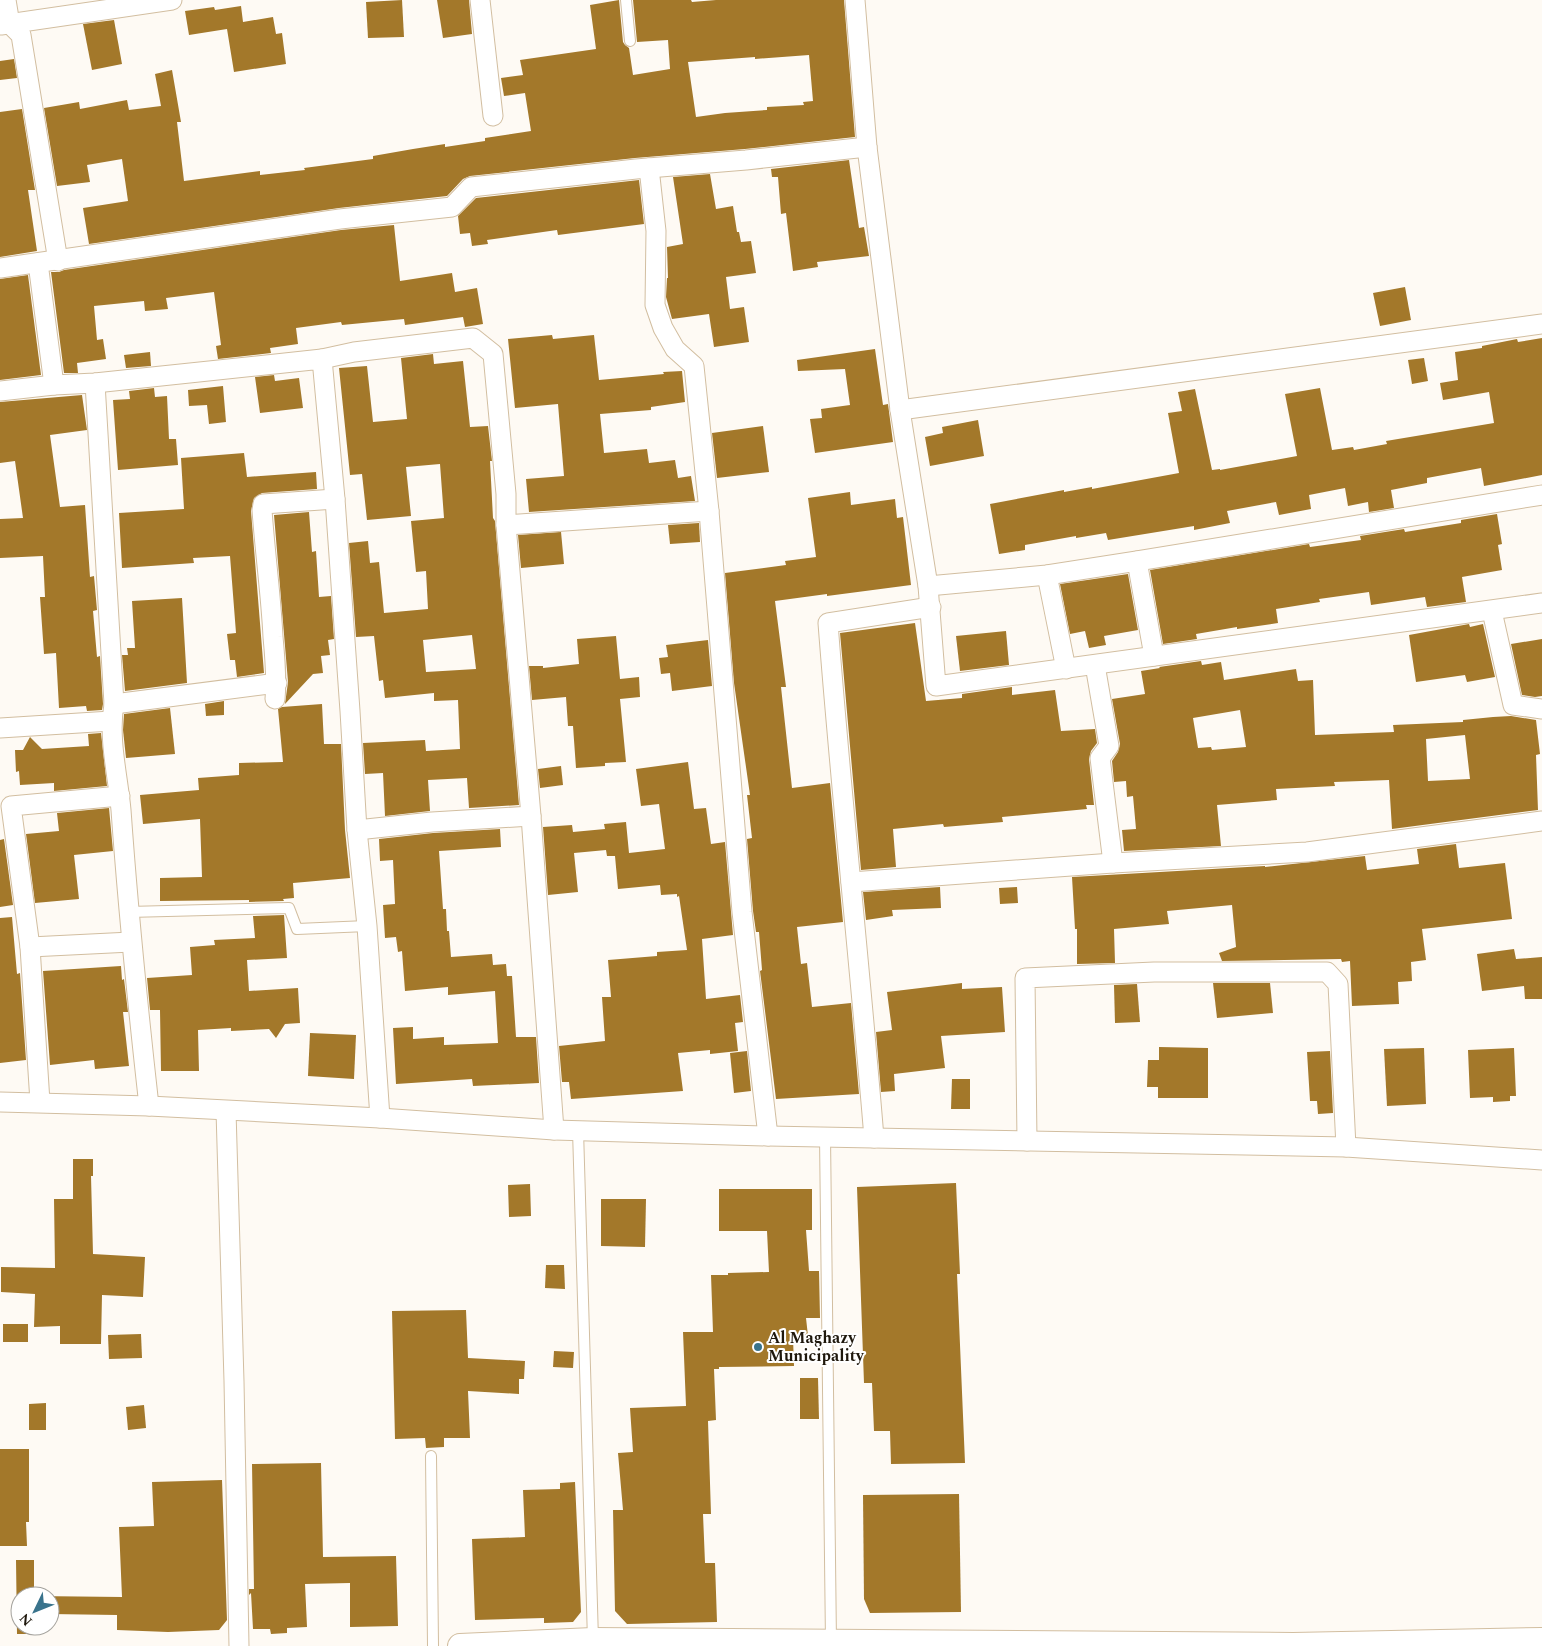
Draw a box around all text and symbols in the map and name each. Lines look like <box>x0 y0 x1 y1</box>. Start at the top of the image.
place label: Al Maghazy Municipality <box>768 1326 865 1368</box>
marker: Al Maghazy Municipality <box>752 1341 764 1353</box>
north arrow <box>10 1586 60 1636</box>
text: N <box>14 1608 37 1631</box>

